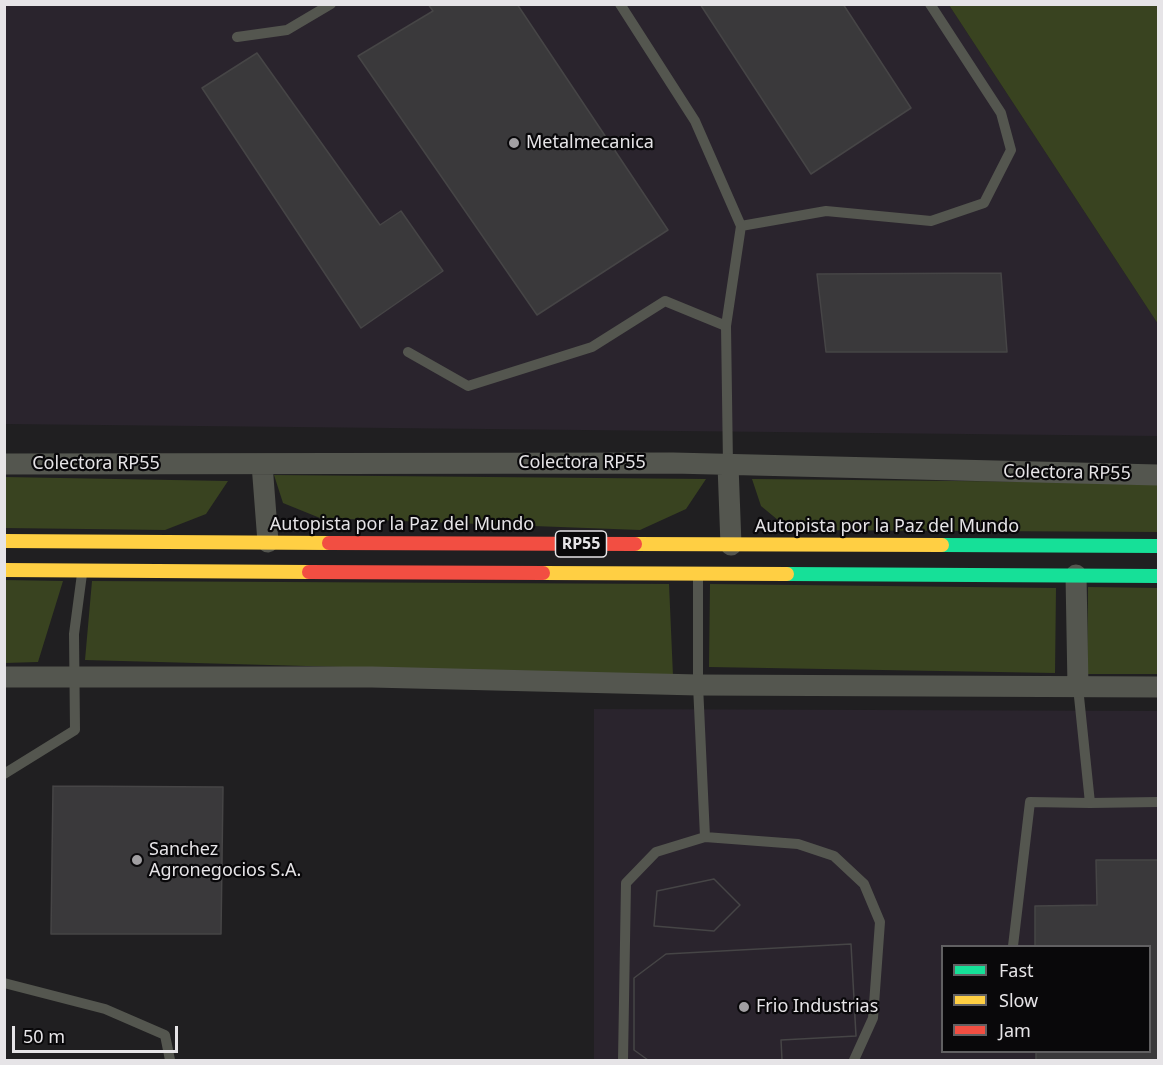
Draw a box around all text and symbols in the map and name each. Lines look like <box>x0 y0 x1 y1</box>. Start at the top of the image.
place label: Metalmecanica <box>526 132 654 154</box>
marker: Metalmecanica <box>507 136 521 150</box>
street label: Colectora RP55 <box>518 452 646 474</box>
street label: Colectora RP55 <box>32 453 160 475</box>
street label: Colectora RP55 <box>1003 461 1131 485</box>
street label: Autopista por la Paz del Mundo <box>270 514 534 536</box>
street label: Autopista por la Paz del Mundo <box>755 516 1019 538</box>
road number: RP55 <box>556 531 606 557</box>
place label: Sanchez Agronegocios S.A. <box>149 839 301 882</box>
marker: Sanchez Agronegocios S.A. <box>130 853 144 867</box>
legend <box>941 945 1151 1053</box>
text: Fast <box>999 958 1034 982</box>
text: Slow <box>999 988 1038 1012</box>
place label: Frio Industrias <box>756 996 878 1018</box>
marker: Frio Industrias <box>737 1000 751 1014</box>
scale bar <box>15 1014 182 1052</box>
text: Jam <box>999 1018 1031 1042</box>
text: 50 m <box>23 1024 65 1048</box>

